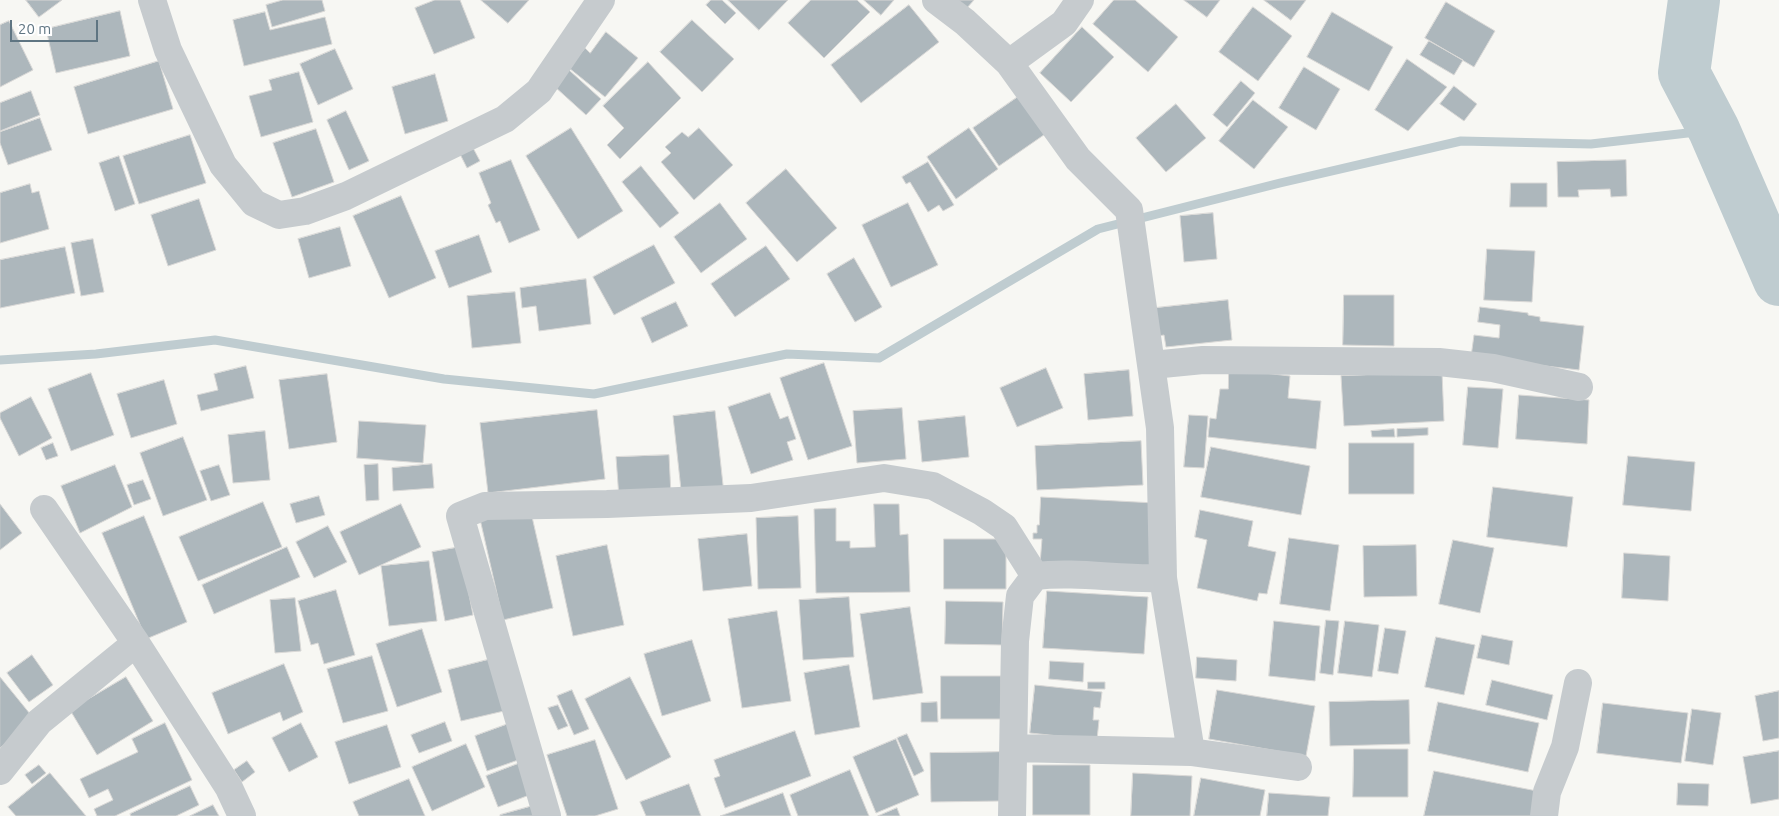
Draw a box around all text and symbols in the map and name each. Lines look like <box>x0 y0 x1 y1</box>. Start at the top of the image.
scale bar <box>12 10 100 42</box>
text: 20 m <box>18 20 51 37</box>

